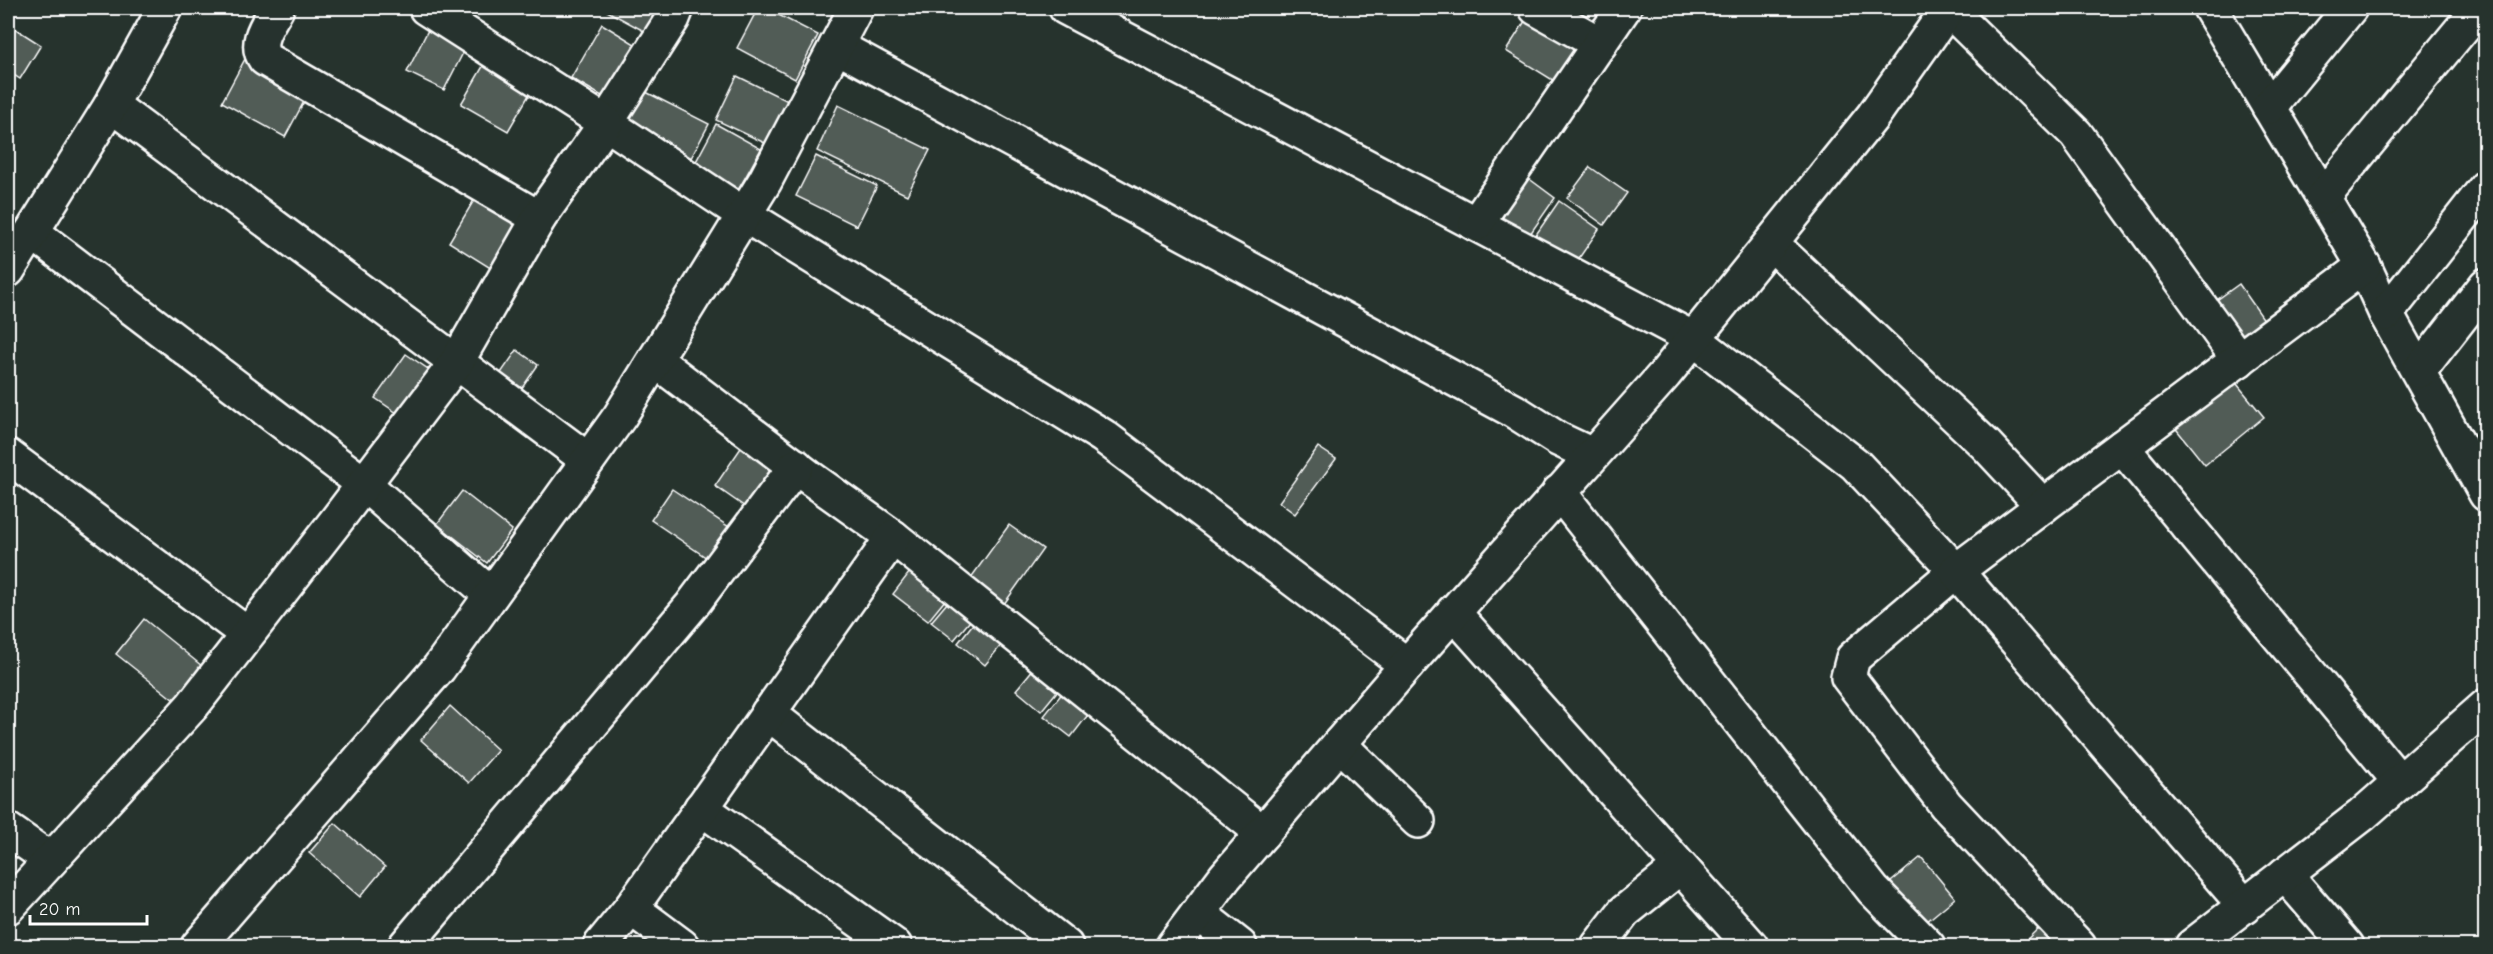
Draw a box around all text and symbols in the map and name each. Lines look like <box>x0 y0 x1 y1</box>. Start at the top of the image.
scale bar <box>30 888 147 926</box>
text: 20 m <box>39 899 80 920</box>

